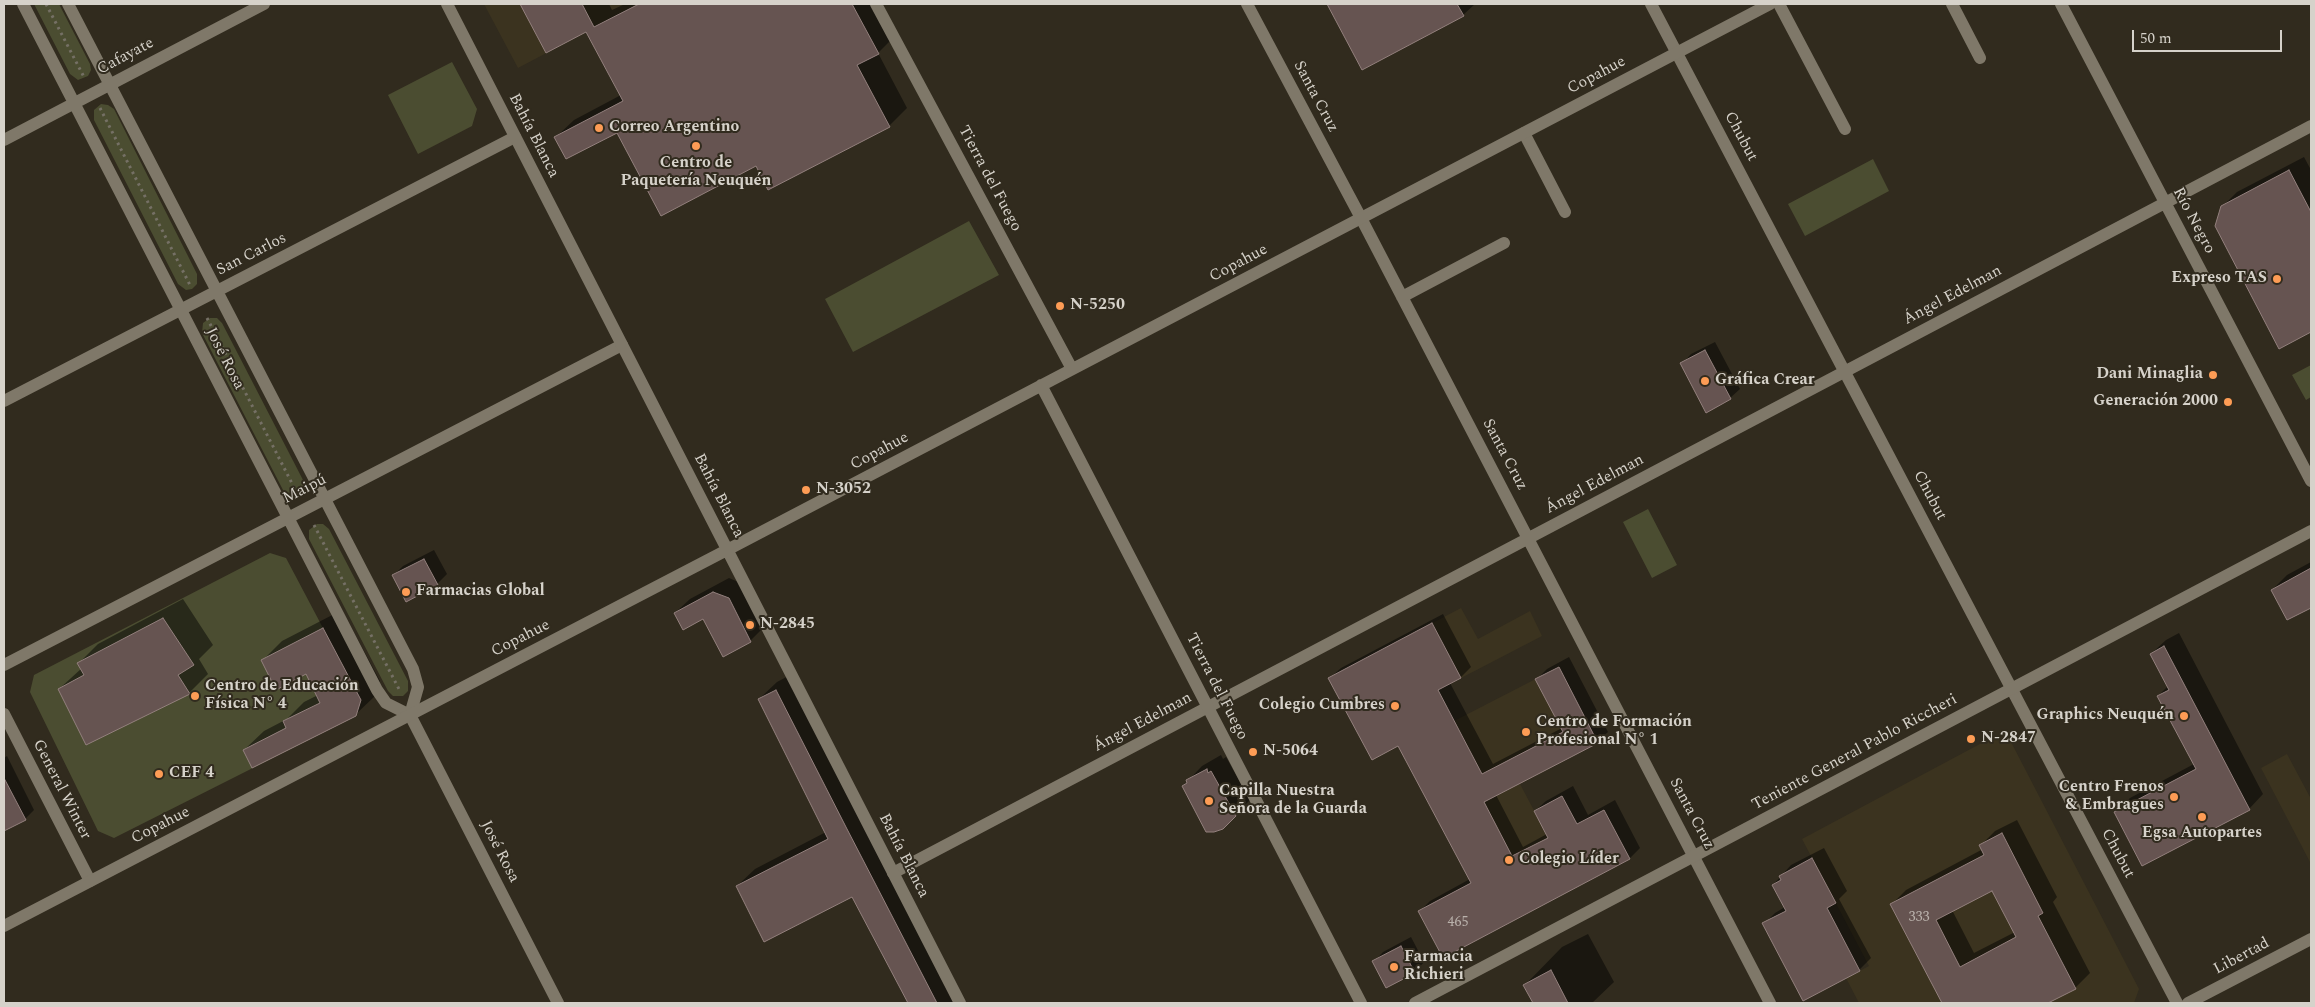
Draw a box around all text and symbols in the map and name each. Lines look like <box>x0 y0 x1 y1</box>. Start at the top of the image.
scale bar <box>2135 20 2285 52</box>
text: 50 m <box>2140 27 2172 50</box>
street label: Cafayate <box>94 34 158 80</box>
street label: Copahue <box>1565 53 1629 99</box>
street label: Santa Cruz <box>1288 58 1342 136</box>
street label: Bahía Blanca <box>504 91 562 181</box>
street label: Chubut <box>1719 109 1761 165</box>
place label: Correo Argentino <box>609 118 739 138</box>
marker: Correo Argentino <box>593 122 605 134</box>
street label: Tierra del Fuego <box>953 123 1025 235</box>
marker: Centro de Paquetería Neuquén <box>690 140 702 152</box>
place label: Centro de Paquetería Neuquén <box>621 154 771 192</box>
street label: Río Negro <box>2168 185 2218 257</box>
street label: San Carlos <box>214 229 290 281</box>
street label: Copahue <box>1207 241 1271 287</box>
street label: Ángel Edelman <box>1900 262 2006 330</box>
place label: Expreso TAS <box>2171 269 2267 289</box>
marker: Expreso TAS <box>2271 273 2283 285</box>
place label: N-5250 <box>1070 296 1125 316</box>
marker: N-5250 <box>1054 300 1066 312</box>
street label: José Rosa <box>200 325 248 393</box>
place label: Dani Minaglia <box>2096 365 2203 385</box>
marker: Dani Minaglia <box>2207 369 2219 381</box>
place label: Gráfica Crear <box>1715 371 1815 391</box>
marker: Gráfica Crear <box>1699 375 1711 387</box>
place label: Generación 2000 <box>2093 392 2218 412</box>
marker: Generación 2000 <box>2222 396 2234 408</box>
street label: Santa Cruz <box>1477 416 1531 494</box>
street label: Copahue <box>848 429 912 475</box>
street label: Bahía Blanca <box>689 451 747 541</box>
street label: Ángel Edelman <box>1542 451 1648 519</box>
street label: Chubut <box>1908 468 1950 524</box>
street label: Maipú <box>280 471 330 509</box>
place label: N-3052 <box>816 480 871 500</box>
marker: N-3052 <box>800 484 812 496</box>
place label: Farmacias Global <box>416 582 545 602</box>
marker: Farmacias Global <box>400 586 412 598</box>
place label: N-2845 <box>760 615 815 635</box>
street label: Copahue <box>488 616 554 662</box>
marker: N-2845 <box>744 619 756 631</box>
street label: Tierra del Fuego <box>1181 630 1251 744</box>
place label: Centro de Educación Física N° 4 <box>205 677 359 715</box>
street label: Ángel Edelman <box>1090 689 1196 757</box>
marker: Centro de Educación Física N° 4 <box>189 690 201 702</box>
street label: Teniente General Pablo Riccheri <box>1749 691 1961 815</box>
place label: Colegio Cumbres <box>1259 696 1385 716</box>
marker: Colegio Cumbres <box>1389 700 1401 712</box>
place label: Graphics Neuquén <box>2037 706 2174 726</box>
marker: Graphics Neuquén <box>2178 710 2190 722</box>
place label: Centro de Formación Profesional N° 1 <box>1536 713 1692 751</box>
marker: Centro de Formación Profesional N° 1 <box>1520 726 1532 738</box>
place label: N-2847 <box>1981 729 2036 749</box>
marker: N-2847 <box>1965 733 1977 745</box>
street label: General Winter <box>28 737 94 843</box>
place label: N-5064 <box>1263 742 1318 762</box>
marker: N-5064 <box>1247 746 1259 758</box>
place label: CEF 4 <box>169 764 214 784</box>
marker: CEF 4 <box>153 768 165 780</box>
street label: Santa Cruz <box>1664 775 1718 853</box>
place label: Centro Frenos & Embragues <box>2059 778 2164 816</box>
place label: Capilla Nuestra Señora de la Guarda <box>1219 782 1367 820</box>
marker: Centro Frenos & Embragues <box>2168 791 2180 803</box>
marker: Capilla Nuestra Señora de la Guarda <box>1203 795 1215 807</box>
street label: Copahue <box>128 803 194 849</box>
street label: Bahía Blanca <box>874 811 932 901</box>
marker: Egsa Autopartes <box>2196 811 2208 823</box>
street label: José Rosa <box>475 818 523 886</box>
place label: Egsa Autopartes <box>2142 824 2262 844</box>
street label: Chubut <box>2096 826 2138 882</box>
place label: Colegio Líder <box>1519 850 1619 870</box>
marker: Colegio Líder <box>1503 854 1515 866</box>
house number: 333 <box>1909 910 1929 926</box>
house number: 465 <box>1448 915 1468 931</box>
street label: Libertad <box>2211 934 2273 980</box>
place label: Farmacia Richieri <box>1404 948 1473 986</box>
marker: Farmacia Richieri <box>1388 961 1400 973</box>

